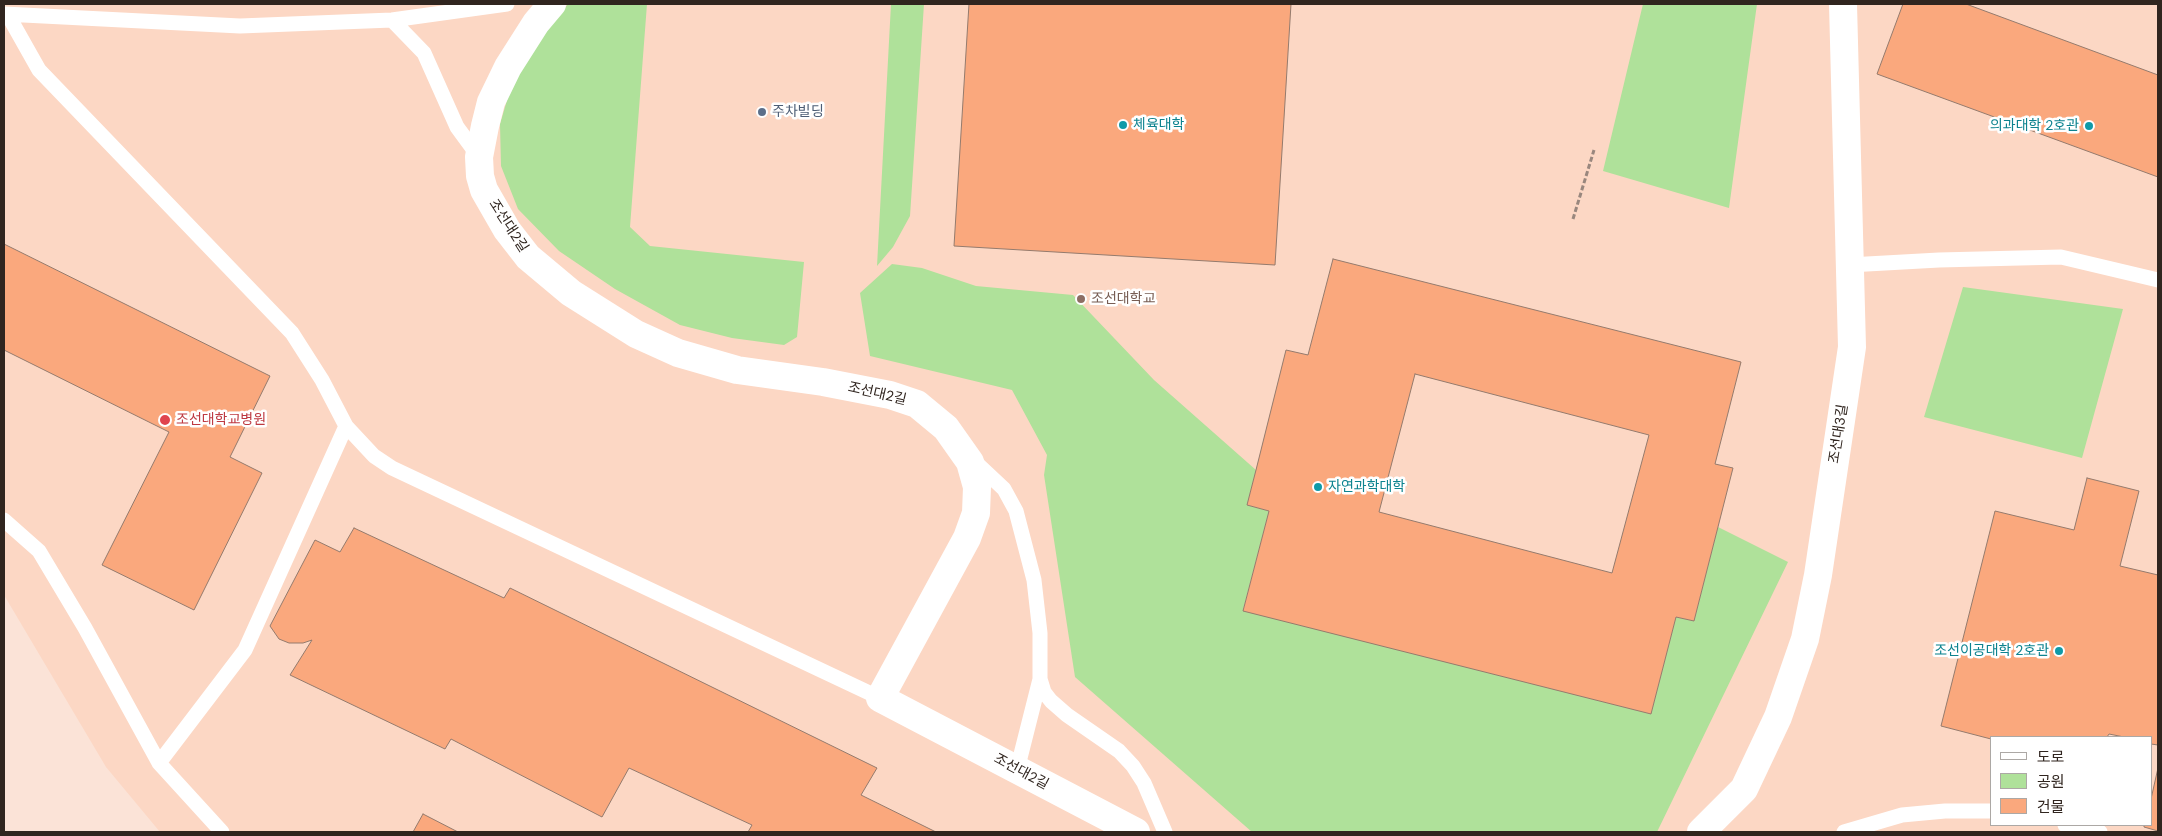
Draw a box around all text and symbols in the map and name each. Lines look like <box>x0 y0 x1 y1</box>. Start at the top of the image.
place label: 주차빌딩 <box>772 104 824 120</box>
marker: 주차빌딩 <box>756 106 768 118</box>
place label: 체육대학 <box>1133 117 1185 133</box>
place label: 의과대학 2호관 <box>1990 118 2079 134</box>
marker: 체육대학 <box>1117 119 1129 131</box>
marker: 의과대학 2호관 <box>2083 120 2095 132</box>
street label: 조선대2길 <box>485 196 531 256</box>
place label: 조선대학교 <box>1091 291 1155 307</box>
marker: 조선대학교 <box>1075 293 1087 305</box>
street label: 조선대2길 <box>846 379 908 409</box>
street label: 조선대3길 <box>1826 403 1852 465</box>
place label: 조선대학교병원 <box>176 412 266 428</box>
marker: 조선대학교병원 <box>158 413 172 427</box>
place label: 자연과학대학 <box>1328 479 1405 495</box>
marker: 자연과학대학 <box>1312 481 1324 493</box>
place label: 조선이공대학 2호관 <box>1934 643 2049 659</box>
marker: 조선이공대학 2호관 <box>2053 645 2065 657</box>
legend <box>1990 736 2152 826</box>
text: 도로 <box>2037 747 2065 767</box>
street label: 조선대2길 <box>991 751 1051 793</box>
text: 공원 <box>2037 772 2065 792</box>
text: 건물 <box>2037 797 2065 817</box>

